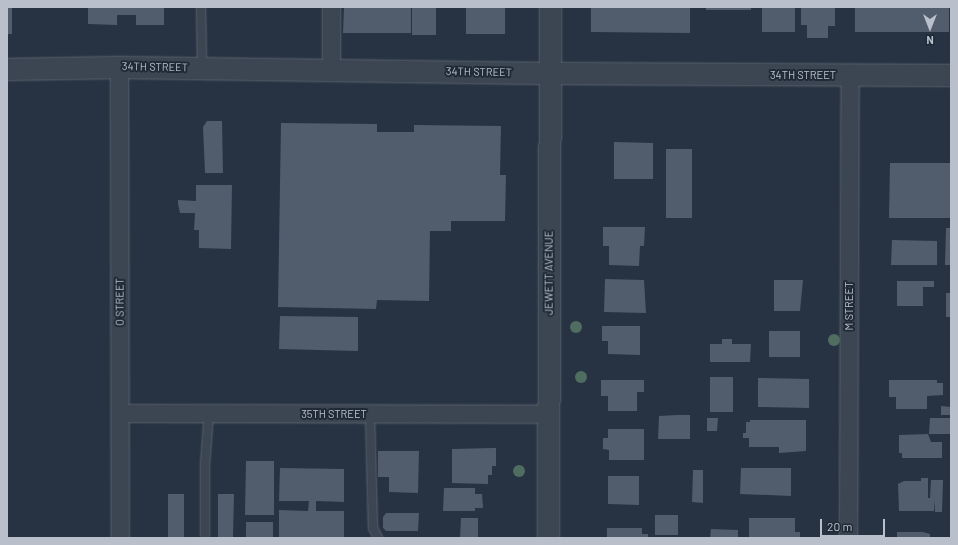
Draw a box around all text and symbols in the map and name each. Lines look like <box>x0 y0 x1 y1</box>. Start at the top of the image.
north arrow <box>910 8 950 48</box>
text: N <box>926 34 934 47</box>
street label: 34TH STREET <box>122 60 188 74</box>
street label: 34TH STREET <box>446 65 512 79</box>
street label: 34TH STREET <box>770 68 836 82</box>
street label: JEWETT AVENUE <box>542 231 556 315</box>
street label: O STREET <box>113 278 127 326</box>
street label: M STREET <box>842 282 856 330</box>
street label: 35TH STREET <box>301 407 367 421</box>
scale bar <box>822 511 887 537</box>
text: 20 m <box>827 519 853 533</box>

